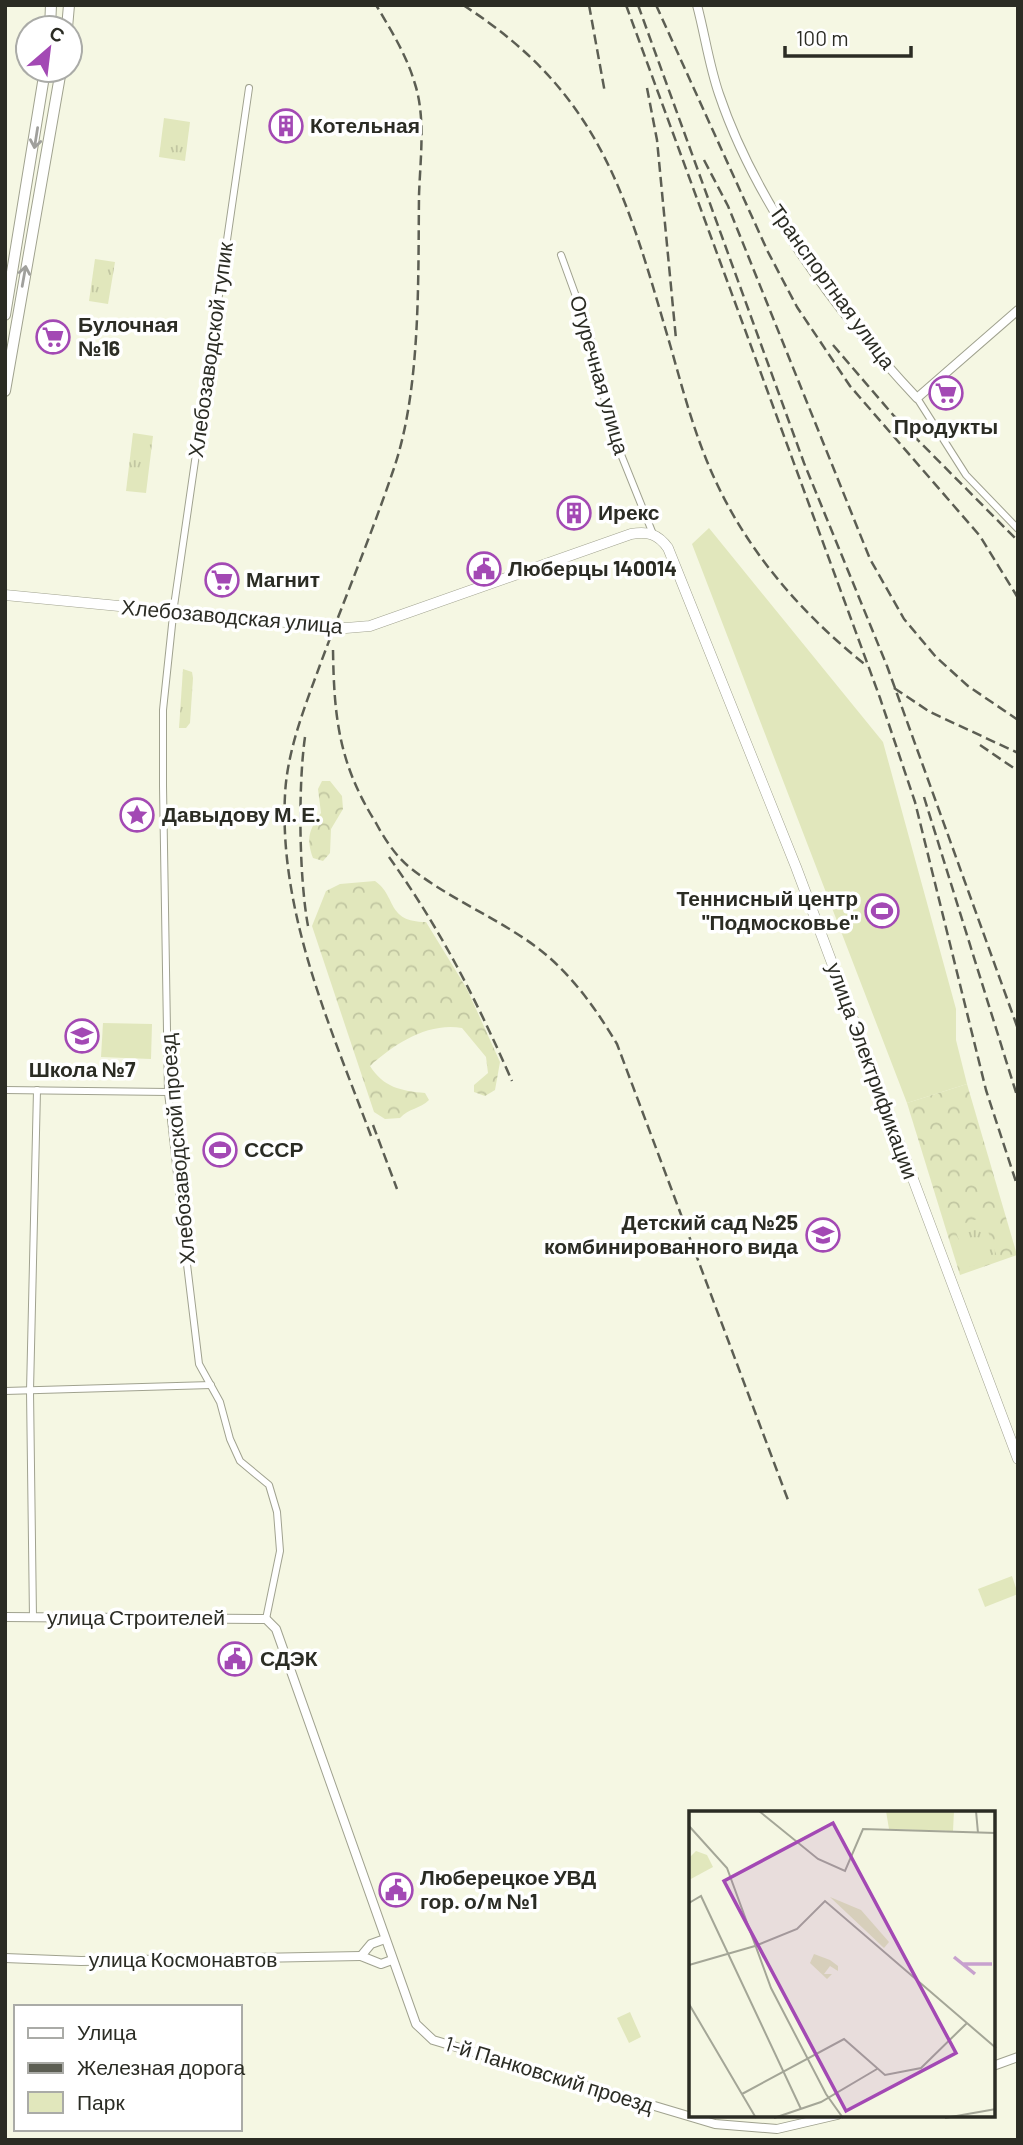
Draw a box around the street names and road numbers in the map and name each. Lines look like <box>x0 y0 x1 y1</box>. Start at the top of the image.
street label: Транспортная улица <box>765 199 902 374</box>
street label: Хлебозаводской тупик <box>182 240 237 459</box>
street label: Огуречная улица <box>566 292 635 457</box>
street label: Хлебозаводская улица <box>120 593 344 638</box>
street label: улица Электрификации <box>823 959 924 1182</box>
street label: Хлебозаводской проезд <box>154 1033 199 1266</box>
street label: улица Строителей <box>47 1604 225 1629</box>
street label: улица Космонавтов <box>89 1946 277 1971</box>
street label: 1-й Панковский проезд <box>442 2030 657 2117</box>

